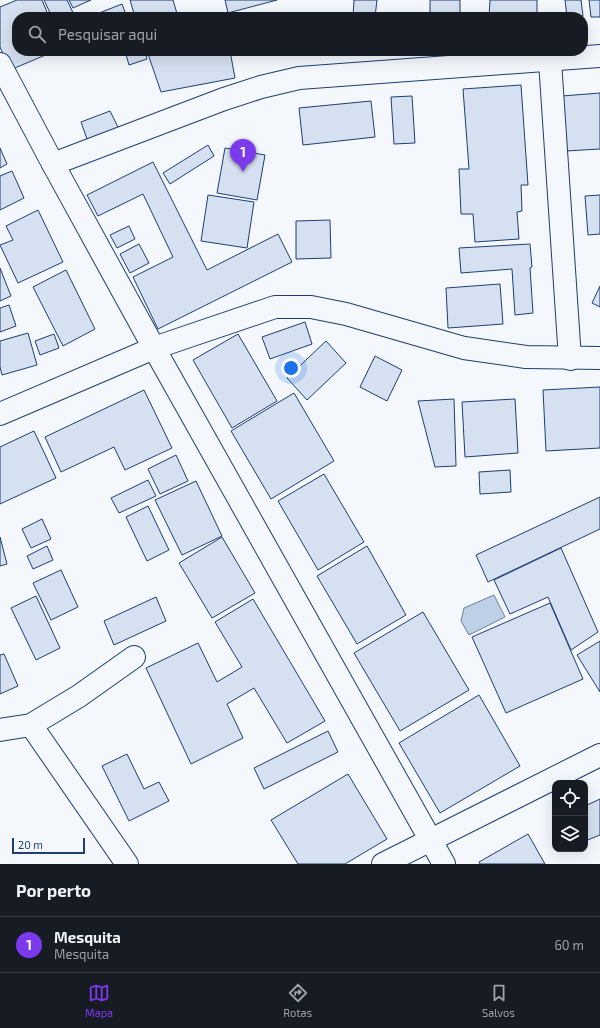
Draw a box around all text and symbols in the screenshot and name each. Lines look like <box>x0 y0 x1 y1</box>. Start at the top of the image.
search box <box>12 12 588 56</box>
icon: search <box>26 23 48 45</box>
text: Pesquisar aqui <box>58 25 157 43</box>
pin: 1 <box>230 139 256 172</box>
your location <box>281 358 301 378</box>
map controls <box>552 780 588 852</box>
button: locate <box>552 780 588 816</box>
button: layers <box>552 816 588 852</box>
scale bar <box>12 836 85 855</box>
text: 20 m <box>18 838 43 851</box>
text: Por perto <box>16 880 91 900</box>
text: Mesquita <box>54 928 121 946</box>
text: 1 <box>26 937 32 953</box>
text: 60 m <box>554 937 584 953</box>
text: Mesquita <box>54 946 109 962</box>
tab: Mapa <box>85 982 113 1019</box>
tab: Rotas <box>283 982 312 1019</box>
tab: Salvos <box>482 982 515 1019</box>

